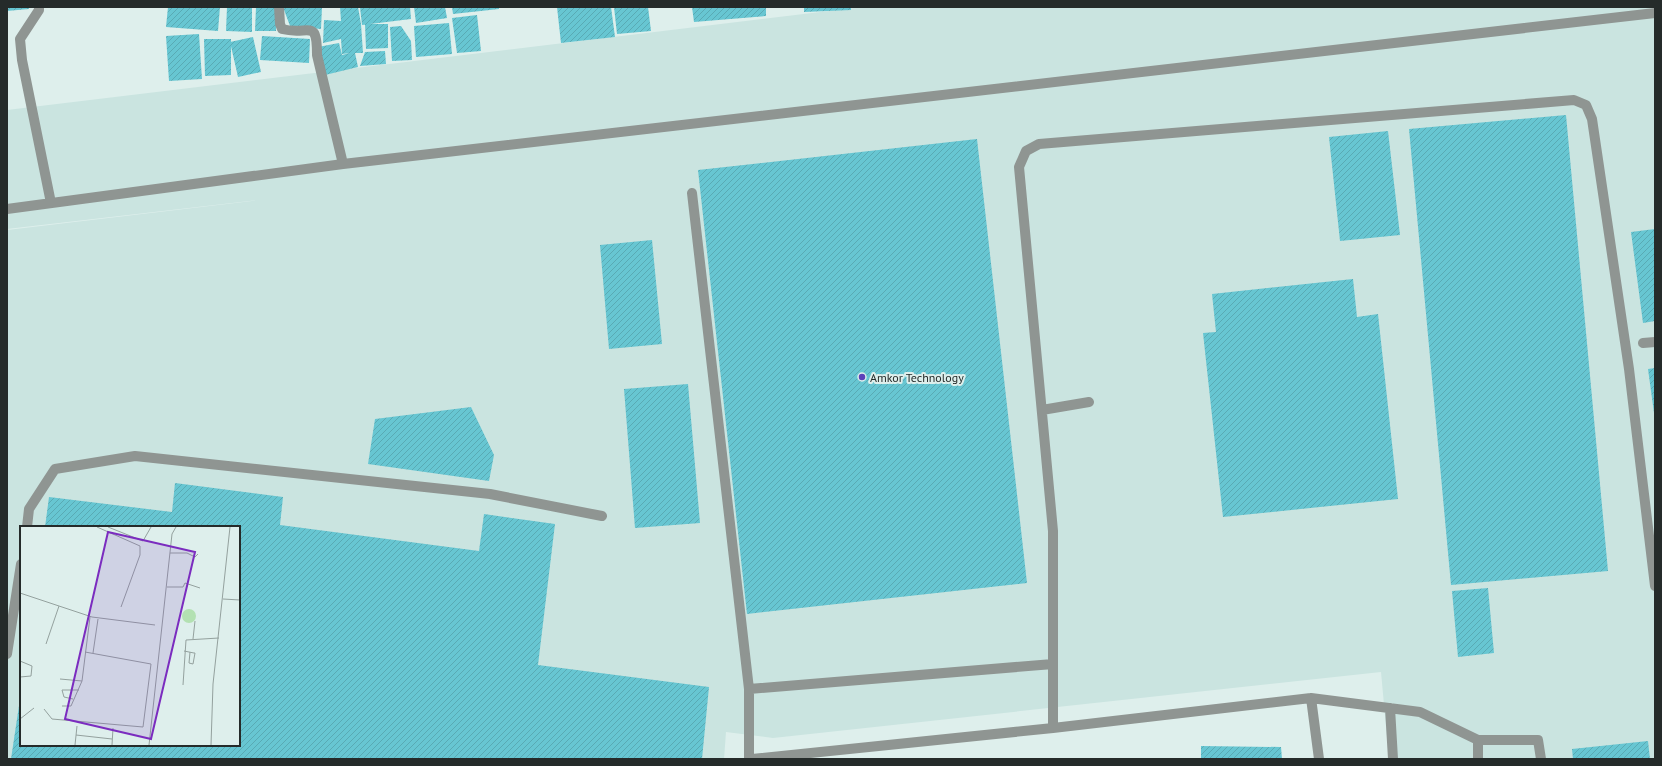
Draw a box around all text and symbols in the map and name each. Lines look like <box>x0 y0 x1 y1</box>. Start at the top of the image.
place label: Amkor Technology <box>870 370 964 385</box>
marker: Amkor Technology <box>857 372 867 382</box>
inset map <box>20 526 240 746</box>

